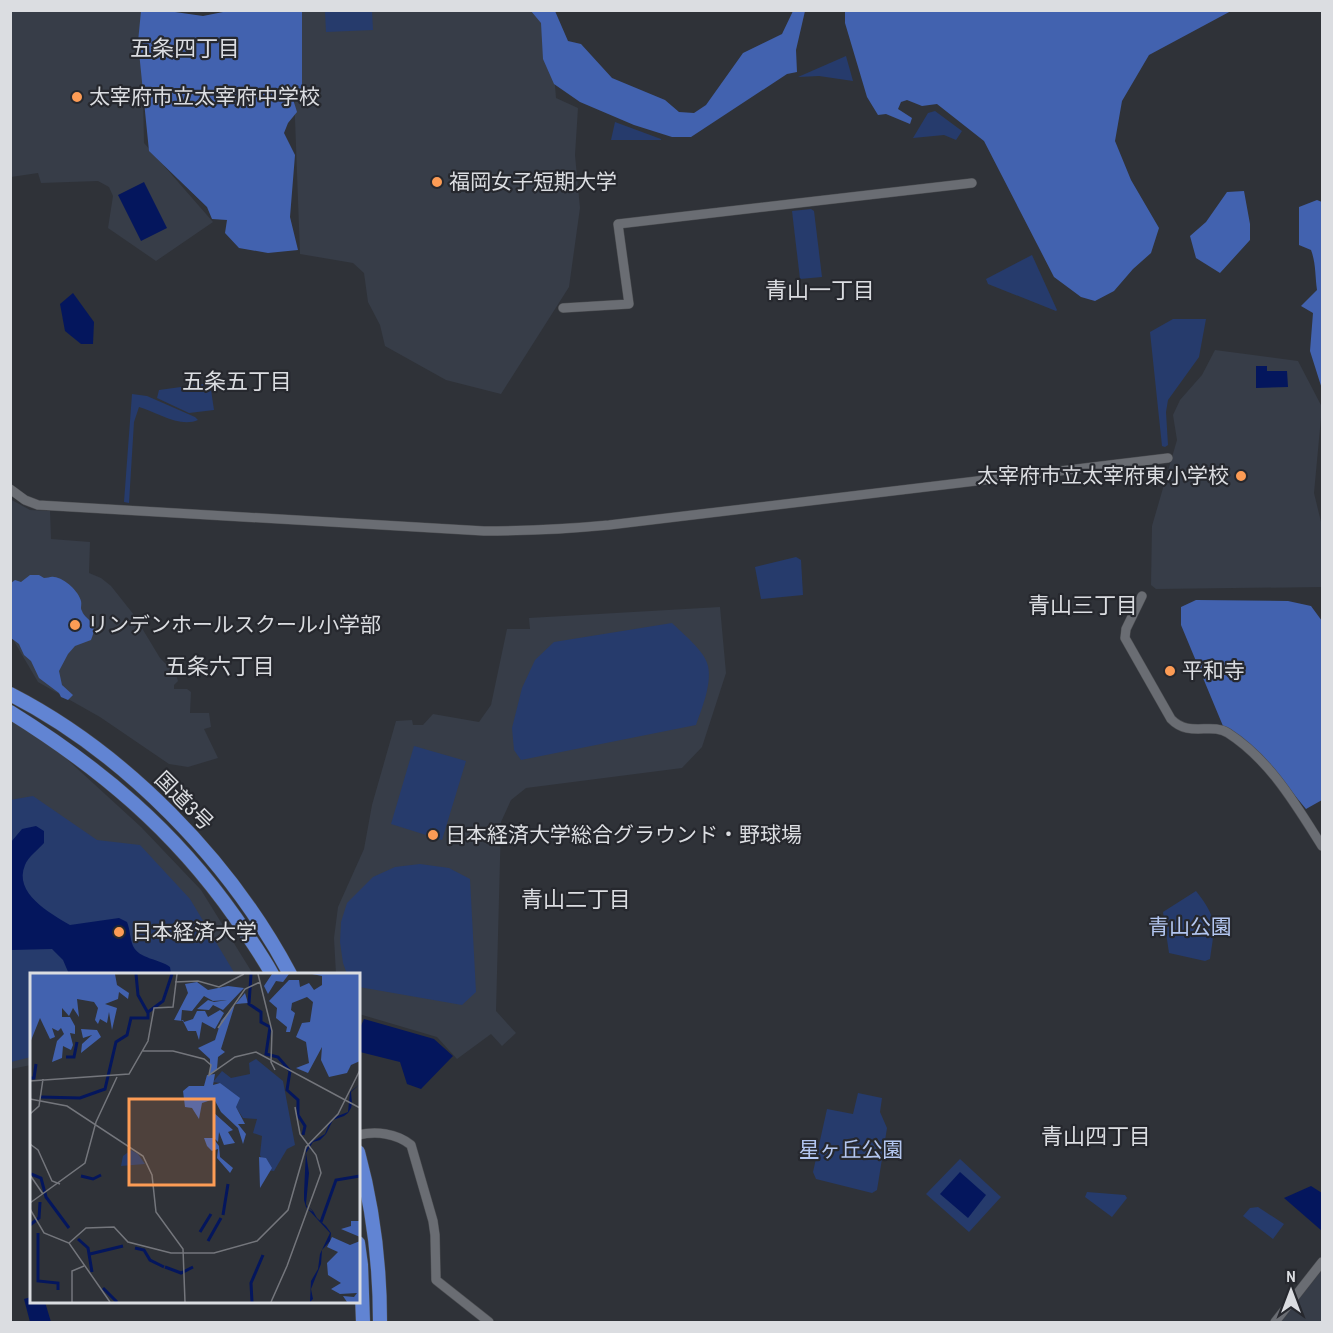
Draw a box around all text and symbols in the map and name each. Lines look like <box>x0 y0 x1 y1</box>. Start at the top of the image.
district label: 五条四丁目 <box>130 33 240 63</box>
place label: 太宰府市立太宰府中学校 <box>89 82 320 111</box>
marker: 太宰府市立太宰府中学校 <box>70 90 84 104</box>
place label: 福岡女子短期大学 <box>449 167 617 196</box>
marker: 福岡女子短期大学 <box>430 175 444 189</box>
district label: 青山一丁目 <box>765 275 875 305</box>
district label: 五条五丁目 <box>182 366 292 396</box>
place label: 太宰府市立太宰府東小学校 <box>977 461 1229 490</box>
marker: 太宰府市立太宰府東小学校 <box>1234 469 1248 483</box>
district label: 青山三丁目 <box>1028 590 1138 620</box>
place label: リンデンホールスクール小学部 <box>87 610 381 639</box>
marker: リンデンホールスクール小学部 <box>68 618 82 632</box>
district label: 五条六丁目 <box>165 651 275 681</box>
place label: 平和寺 <box>1182 656 1245 685</box>
marker: 平和寺 <box>1163 664 1177 678</box>
street label: 国道3号 <box>148 765 220 837</box>
place label: 日本経済大学総合グラウンド・野球場 <box>445 820 802 849</box>
marker: 日本経済大学総合グラウンド・野球場 <box>426 828 440 842</box>
district label: 青山二丁目 <box>521 884 631 914</box>
park label: 青山公園 <box>1148 912 1232 941</box>
place label: 日本経済大学 <box>131 917 257 946</box>
marker: 日本経済大学 <box>112 925 126 939</box>
inset map <box>30 973 360 1303</box>
district label: 青山四丁目 <box>1041 1121 1151 1151</box>
park label: 星ヶ丘公園 <box>799 1135 904 1164</box>
north arrow <box>1261 1261 1321 1321</box>
text: N <box>1286 1265 1296 1287</box>

